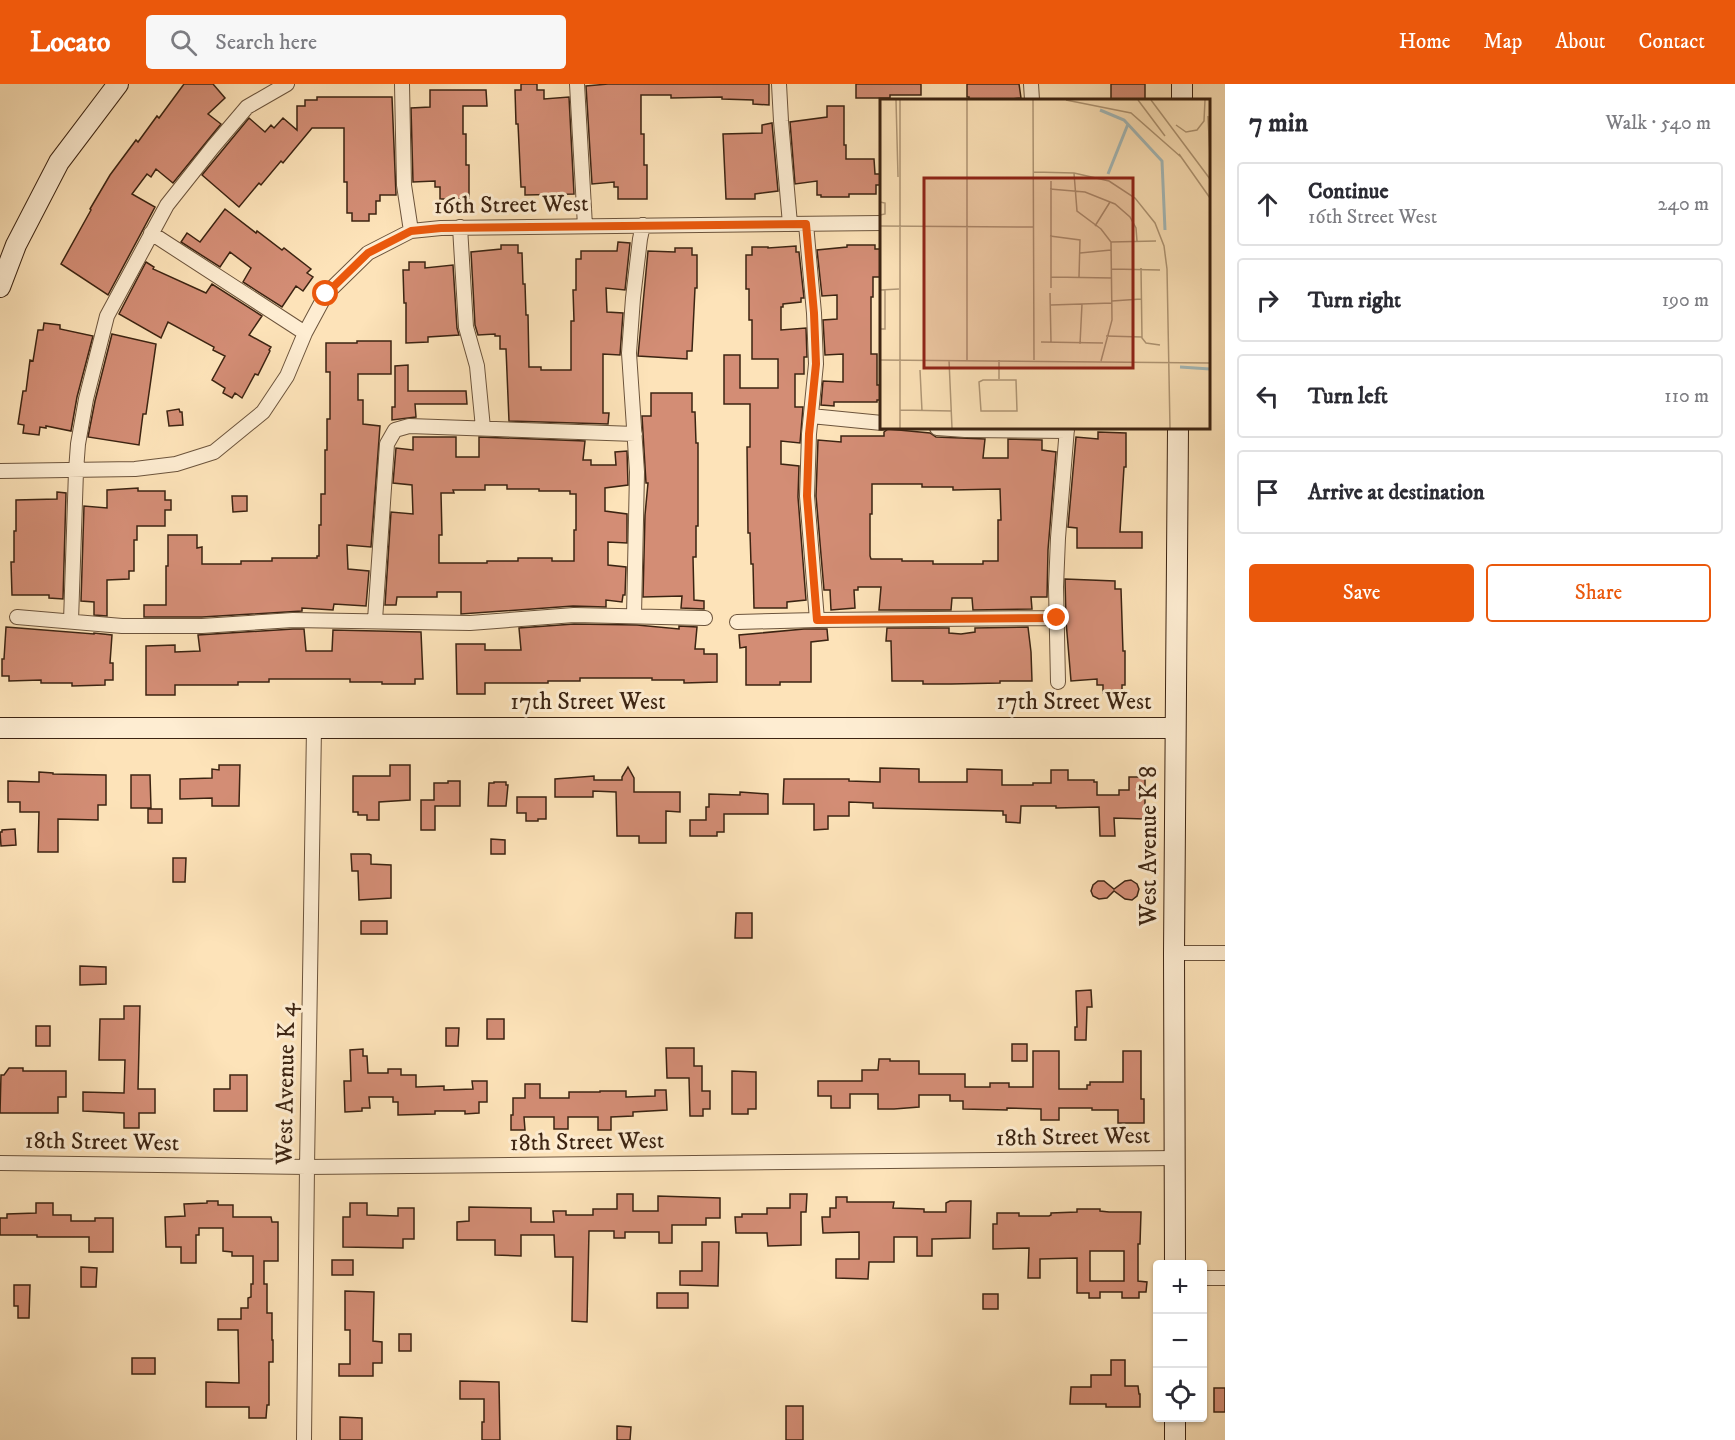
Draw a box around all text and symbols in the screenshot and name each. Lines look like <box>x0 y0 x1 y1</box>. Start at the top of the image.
search box <box>146 15 566 69</box>
text: Locato <box>30 25 110 60</box>
icon: search <box>167 26 200 59</box>
text: Search here <box>215 29 317 56</box>
text: Home <box>1399 29 1451 55</box>
text: Map <box>1484 29 1522 55</box>
text: About <box>1555 29 1606 55</box>
text: Contact <box>1639 29 1705 55</box>
inset map <box>880 99 1210 429</box>
text: 7 min <box>1249 107 1308 140</box>
text: Walk · 540 m <box>1606 111 1711 136</box>
text: Continue <box>1308 178 1389 205</box>
icon: ahead <box>1251 188 1284 221</box>
street label: 16th Street West <box>433 189 589 221</box>
text: 240 m <box>1658 192 1709 217</box>
text: 16th Street West <box>1308 205 1437 230</box>
route start <box>312 280 338 306</box>
icon: right <box>1251 284 1284 317</box>
text: Turn right <box>1308 287 1401 314</box>
text: 190 m <box>1662 288 1709 313</box>
icon: left <box>1251 380 1284 413</box>
text: Turn left <box>1308 383 1388 410</box>
text: 110 m <box>1664 384 1709 409</box>
icon: arrive <box>1251 476 1284 509</box>
text: Arrive at destination <box>1308 479 1485 506</box>
button: Save <box>1249 564 1474 622</box>
button: Share <box>1486 564 1711 622</box>
route end <box>1043 604 1069 630</box>
street label: 17th Street West <box>510 687 666 717</box>
street label: 17th Street West <box>996 687 1152 717</box>
street label: West Avenue K 8 <box>1134 766 1164 927</box>
street label: West Avenue K 4 <box>270 1002 302 1166</box>
street label: 18th Street West <box>995 1121 1151 1153</box>
street label: 18th Street West <box>24 1126 180 1158</box>
street label: 18th Street West <box>509 1126 665 1158</box>
map controls <box>1153 1260 1207 1422</box>
button: + <box>1153 1260 1207 1314</box>
button: − <box>1153 1314 1207 1368</box>
button: locate <box>1153 1368 1207 1422</box>

